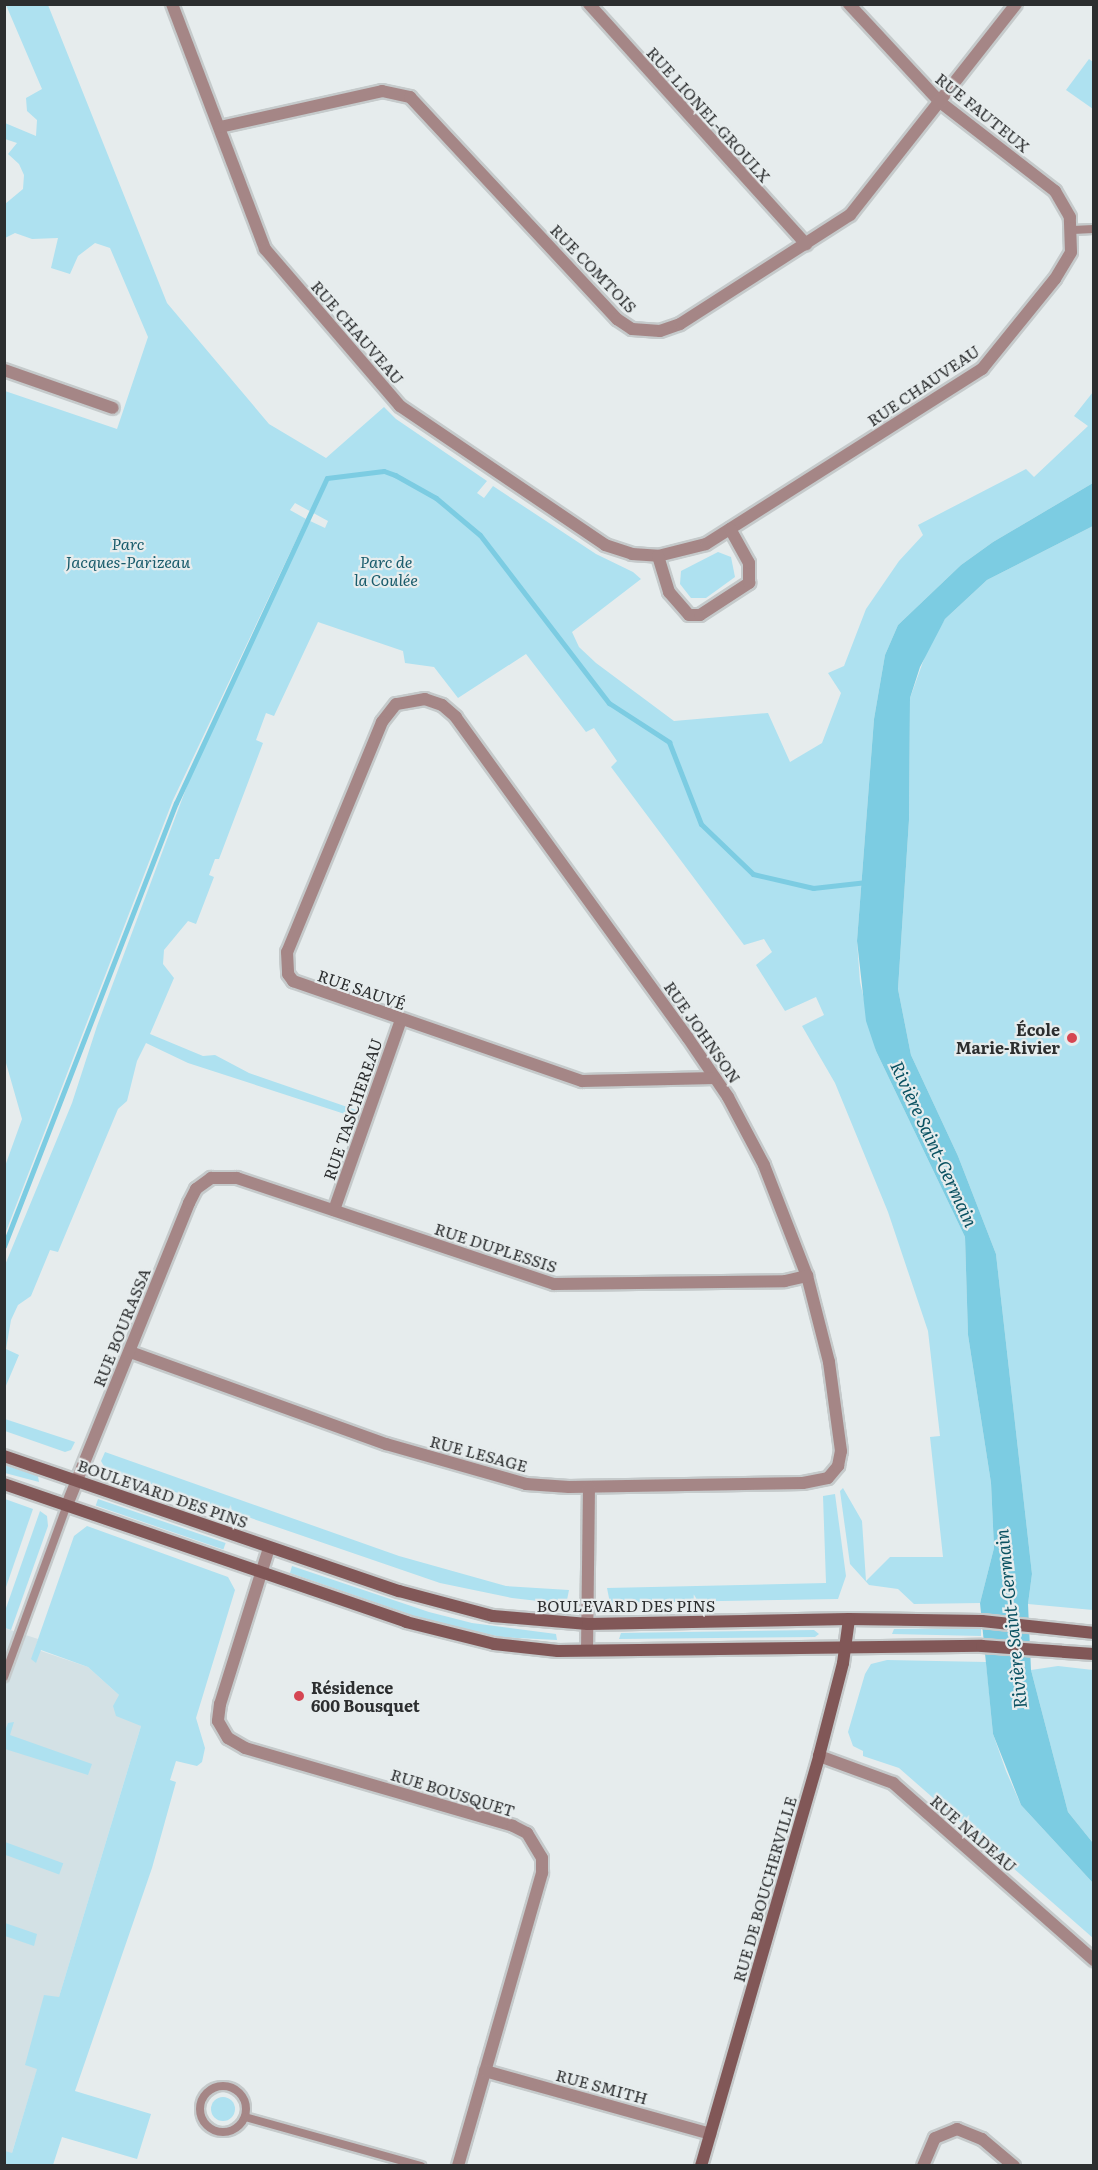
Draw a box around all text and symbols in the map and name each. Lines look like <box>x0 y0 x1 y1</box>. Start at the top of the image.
street label: RUE LIONEL-GROULX <box>643 43 775 185</box>
street label: RUE FAUTEUX <box>932 68 1034 156</box>
street label: RUE COMTOIS <box>547 220 641 316</box>
street label: RUE CHAUVEAU <box>308 276 408 388</box>
street label: RUE CHAUVEAU <box>863 340 983 430</box>
park label: Parc Jacques-Parizeau <box>66 533 190 571</box>
park label: Parc de la Coulée <box>354 551 418 589</box>
street label: RUE SAUVÉ <box>315 965 409 1013</box>
street label: RUE JOHNSON <box>661 977 745 1087</box>
place label: École Marie-Rivier <box>956 1019 1060 1057</box>
marker: École Marie-Rivier <box>1065 1031 1079 1045</box>
street label: RUE TASCHEREAU <box>319 1036 385 1182</box>
water label: Rivière Saint-Germain <box>886 1058 982 1230</box>
street label: RUE DUPLESSIS <box>432 1218 560 1276</box>
street label: RUE BOURASSA <box>88 1265 154 1389</box>
street label: RUE LESAGE <box>428 1431 530 1475</box>
street label: BOULEVARD DES PINS <box>75 1455 251 1531</box>
water label: Rivière Saint-Germain <box>991 1528 1031 1710</box>
street label: BOULEVARD DES PINS <box>537 1595 715 1615</box>
place label: Résidence 600 Bousquet <box>311 1677 420 1715</box>
marker: Résidence 600 Bousquet <box>292 1689 306 1703</box>
street label: RUE BOUSQUET <box>389 1764 517 1820</box>
street label: RUE NADEAU <box>927 1791 1021 1875</box>
street label: RUE DE BOUCHERVILLE <box>728 1794 800 1984</box>
street label: RUE SMITH <box>554 2065 650 2107</box>

